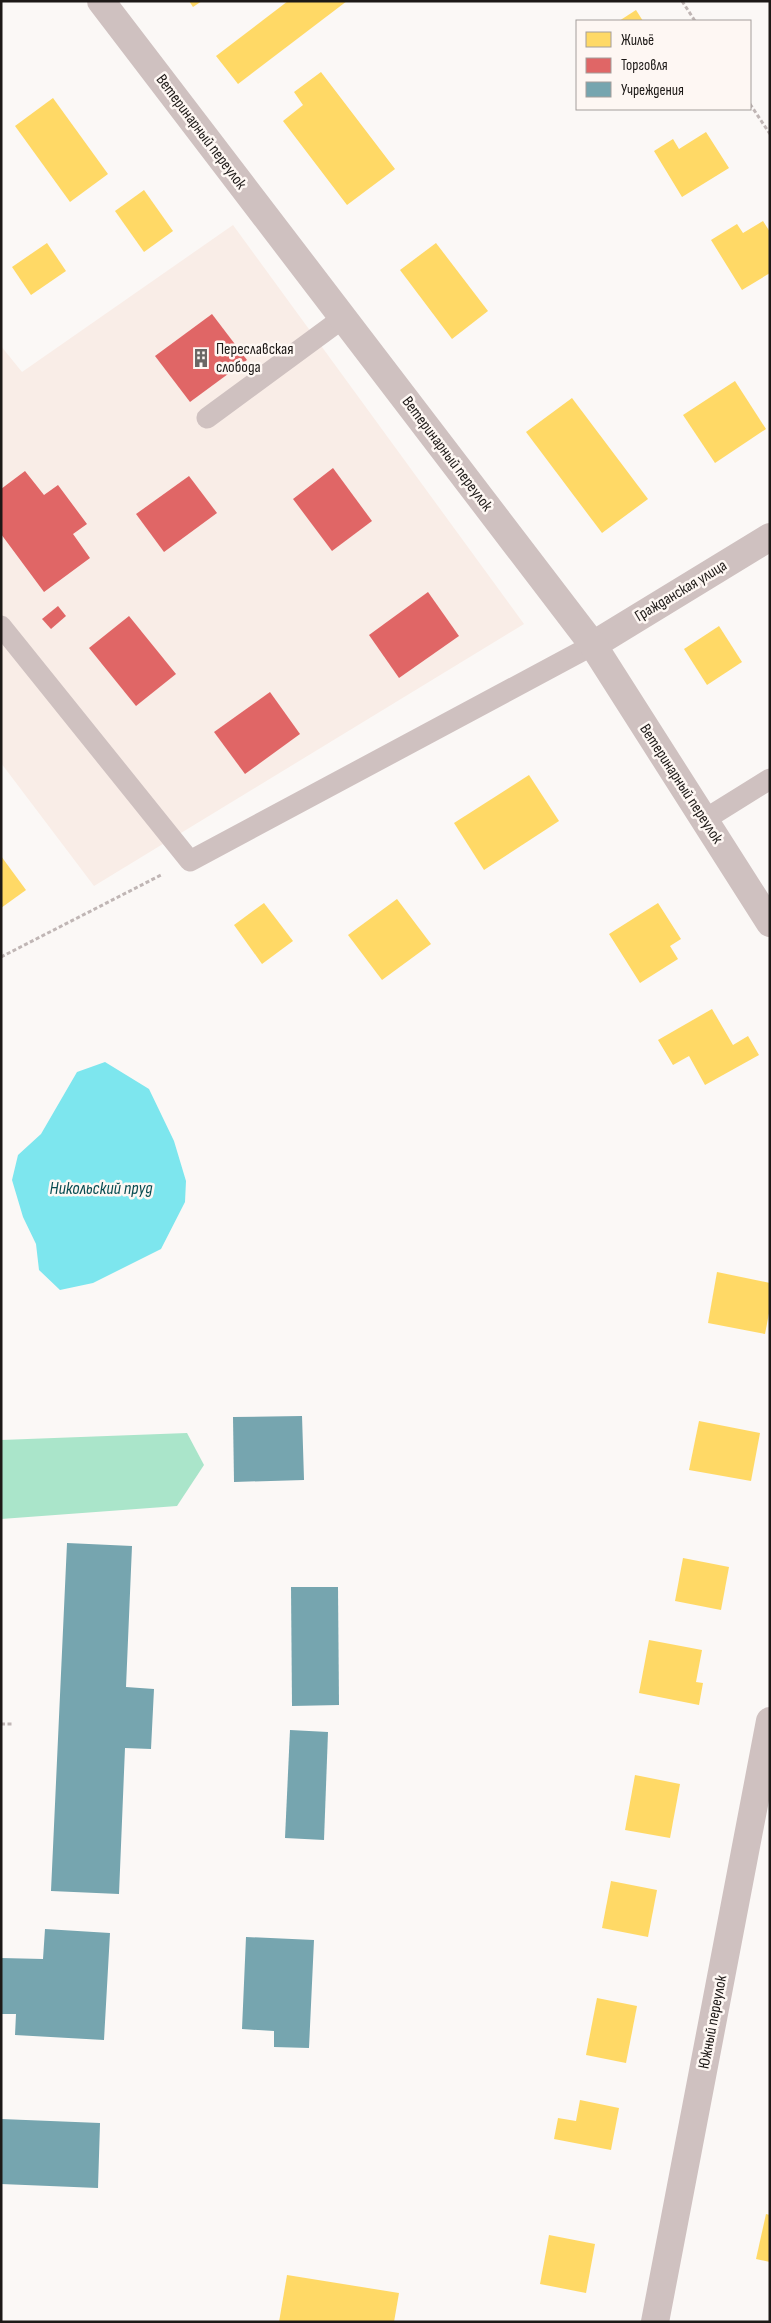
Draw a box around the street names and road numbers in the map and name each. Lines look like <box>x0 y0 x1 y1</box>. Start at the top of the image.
street label: Ветеринарный переулок <box>152 71 251 194</box>
street label: Ветеринарный переулок <box>398 393 497 516</box>
street label: Гражданская улица <box>632 556 730 626</box>
street label: Ветеринарный переулок <box>635 721 727 848</box>
street label: Южный переулок <box>695 1973 732 2070</box>

